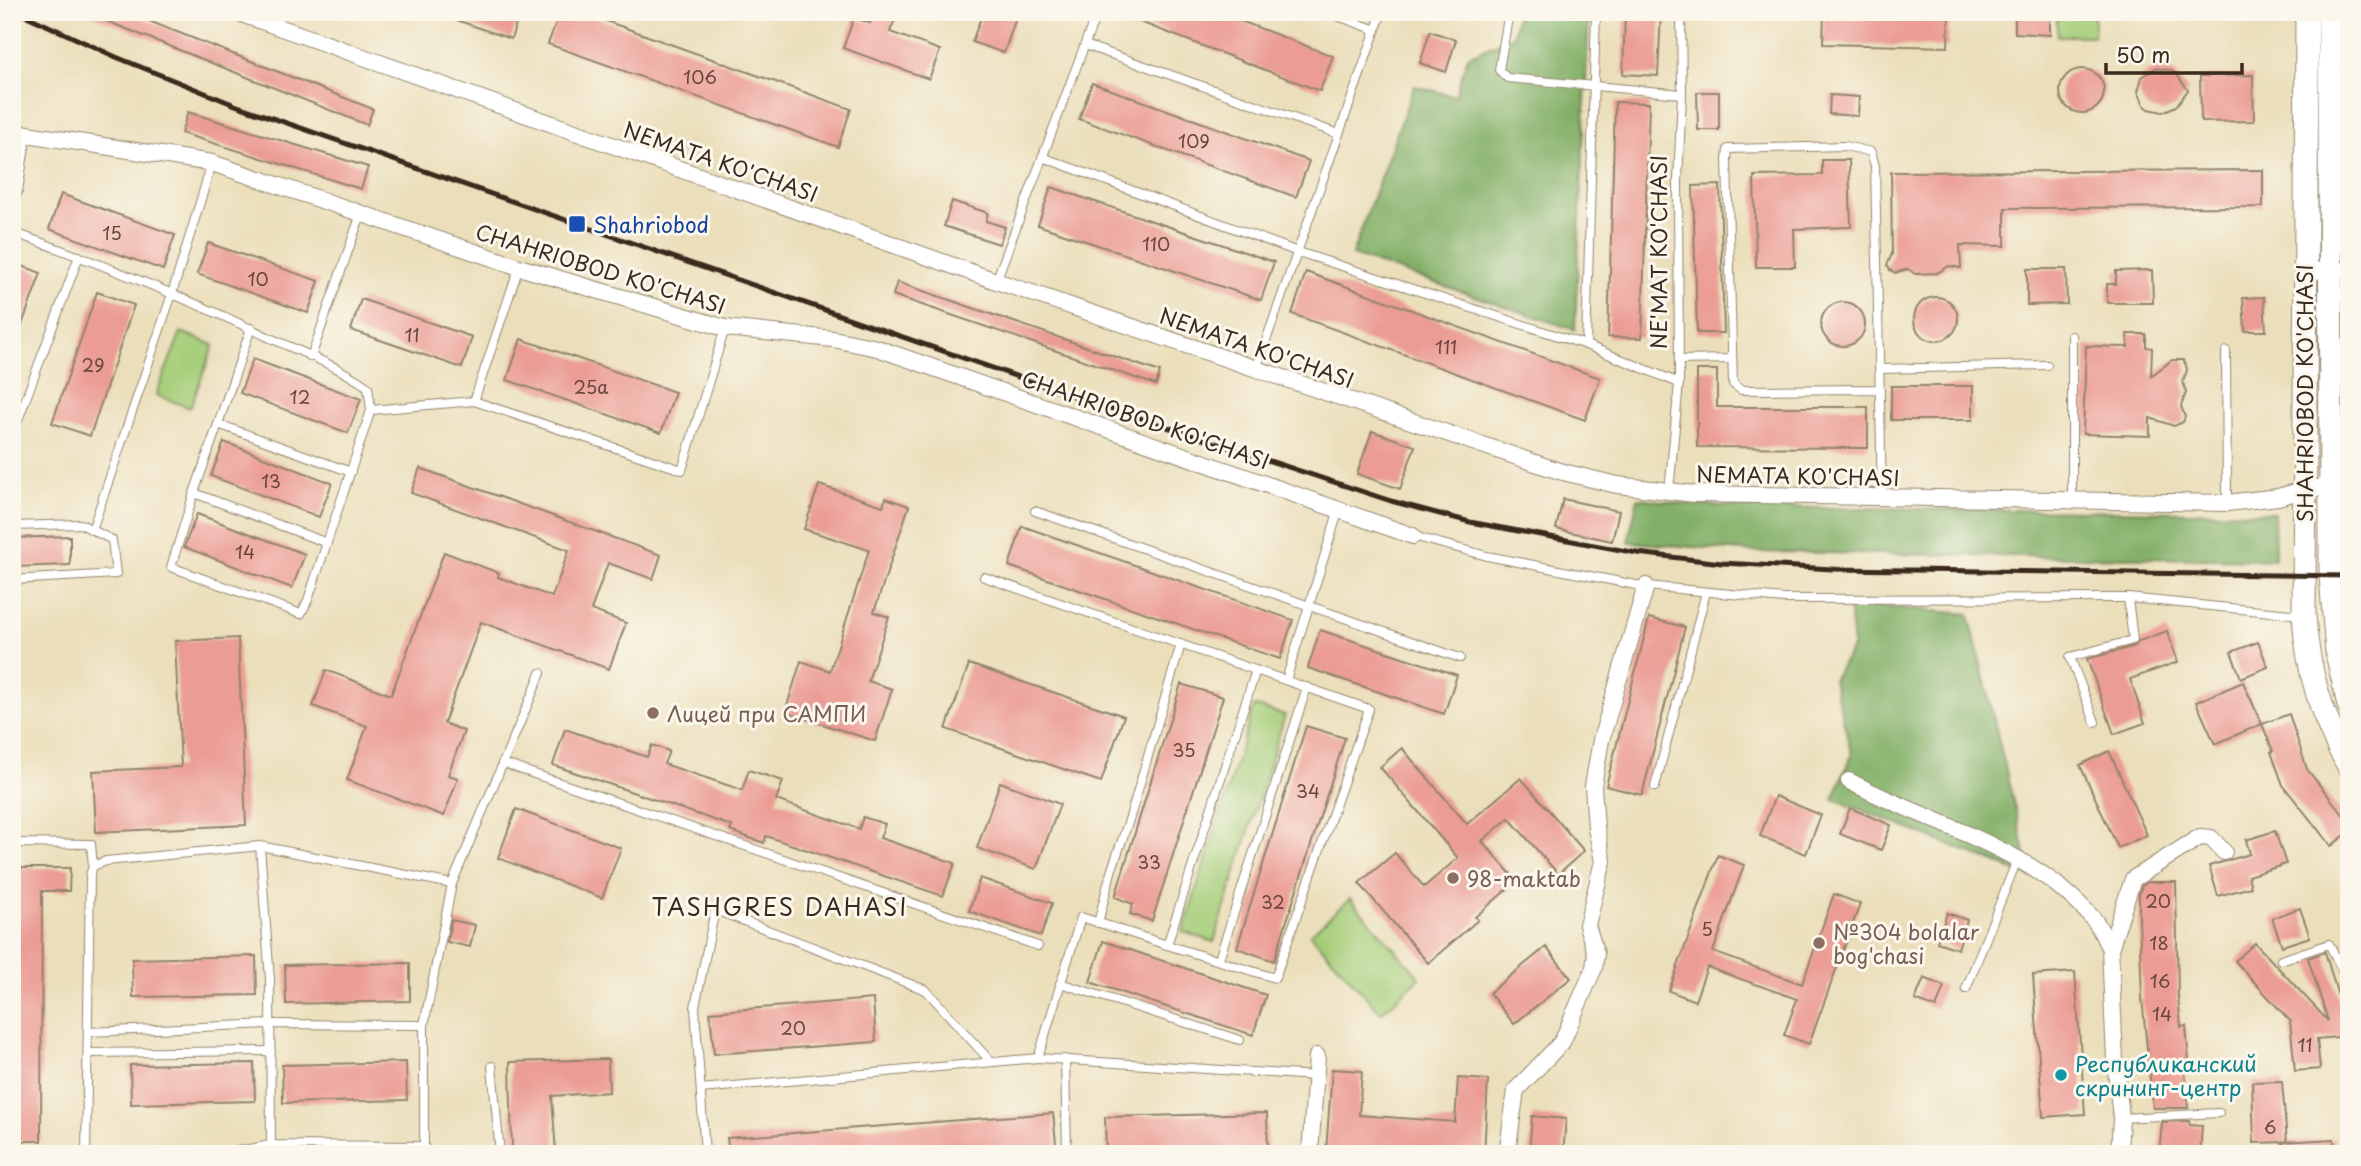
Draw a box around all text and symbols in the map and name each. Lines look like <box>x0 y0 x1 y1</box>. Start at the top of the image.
scale bar <box>2106 32 2242 76</box>
text: 50 m <box>2116 38 2170 70</box>
house number: 106 <box>683 63 717 90</box>
street label: NEMATA KO'CHASI <box>619 113 823 209</box>
house number: 109 <box>1178 127 1210 154</box>
street label: NE'MAT KO'CHASI <box>1642 155 1674 349</box>
place label: Shahriobod <box>593 208 709 240</box>
marker: Shahriobod <box>567 214 587 234</box>
street label: CHAHRIOBOD KO'CHASI <box>472 215 730 321</box>
house number: 15 <box>102 219 122 246</box>
house number: 110 <box>1142 230 1170 257</box>
street label: SHAHRIOBOD KO'CHASI <box>2288 264 2320 522</box>
house number: 10 <box>247 265 269 292</box>
street label: NEMATA KO'CHASI <box>1155 299 1359 395</box>
house number: 11 <box>404 321 420 348</box>
house number: 111 <box>1435 333 1457 360</box>
house number: 29 <box>82 351 104 378</box>
street label: CHAHRIOBOD KO'CHASI <box>1018 362 1274 476</box>
house number: 25а <box>573 373 609 400</box>
house number: 12 <box>290 383 310 410</box>
street label: NEMATA KO'CHASI <box>1696 457 1900 493</box>
house number: 13 <box>261 467 281 494</box>
house number: 14 <box>235 538 255 565</box>
place label: Лицей при САМПИ <box>667 697 866 729</box>
marker: Лицей при САМПИ <box>645 705 661 721</box>
house number: 35 <box>1172 736 1196 763</box>
house number: 34 <box>1296 777 1320 804</box>
house number: 33 <box>1137 848 1161 875</box>
place label: 98-maktab <box>1467 862 1581 894</box>
marker: 98-maktab <box>1445 870 1461 886</box>
house number: 20 <box>2145 887 2171 914</box>
house number: 32 <box>1261 888 1285 915</box>
district label: TASHGRES DAHASI <box>651 889 909 924</box>
house number: 5 <box>1701 915 1713 942</box>
place label: №304 bolalar bog'chasi <box>1833 915 1980 971</box>
house number: 18 <box>2149 929 2169 956</box>
marker: №304 bolalar bog'chasi <box>1811 935 1827 951</box>
house number: 16 <box>2150 967 2170 994</box>
house number: 14 <box>2152 1000 2172 1027</box>
house number: 20 <box>780 1014 806 1041</box>
house number: 11 <box>2297 1031 2313 1058</box>
place label: Республиканский скрининг-центр <box>2075 1047 2257 1103</box>
marker: Республиканский скрининг-центр <box>2053 1067 2069 1083</box>
house number: 6 <box>2264 1113 2276 1140</box>

